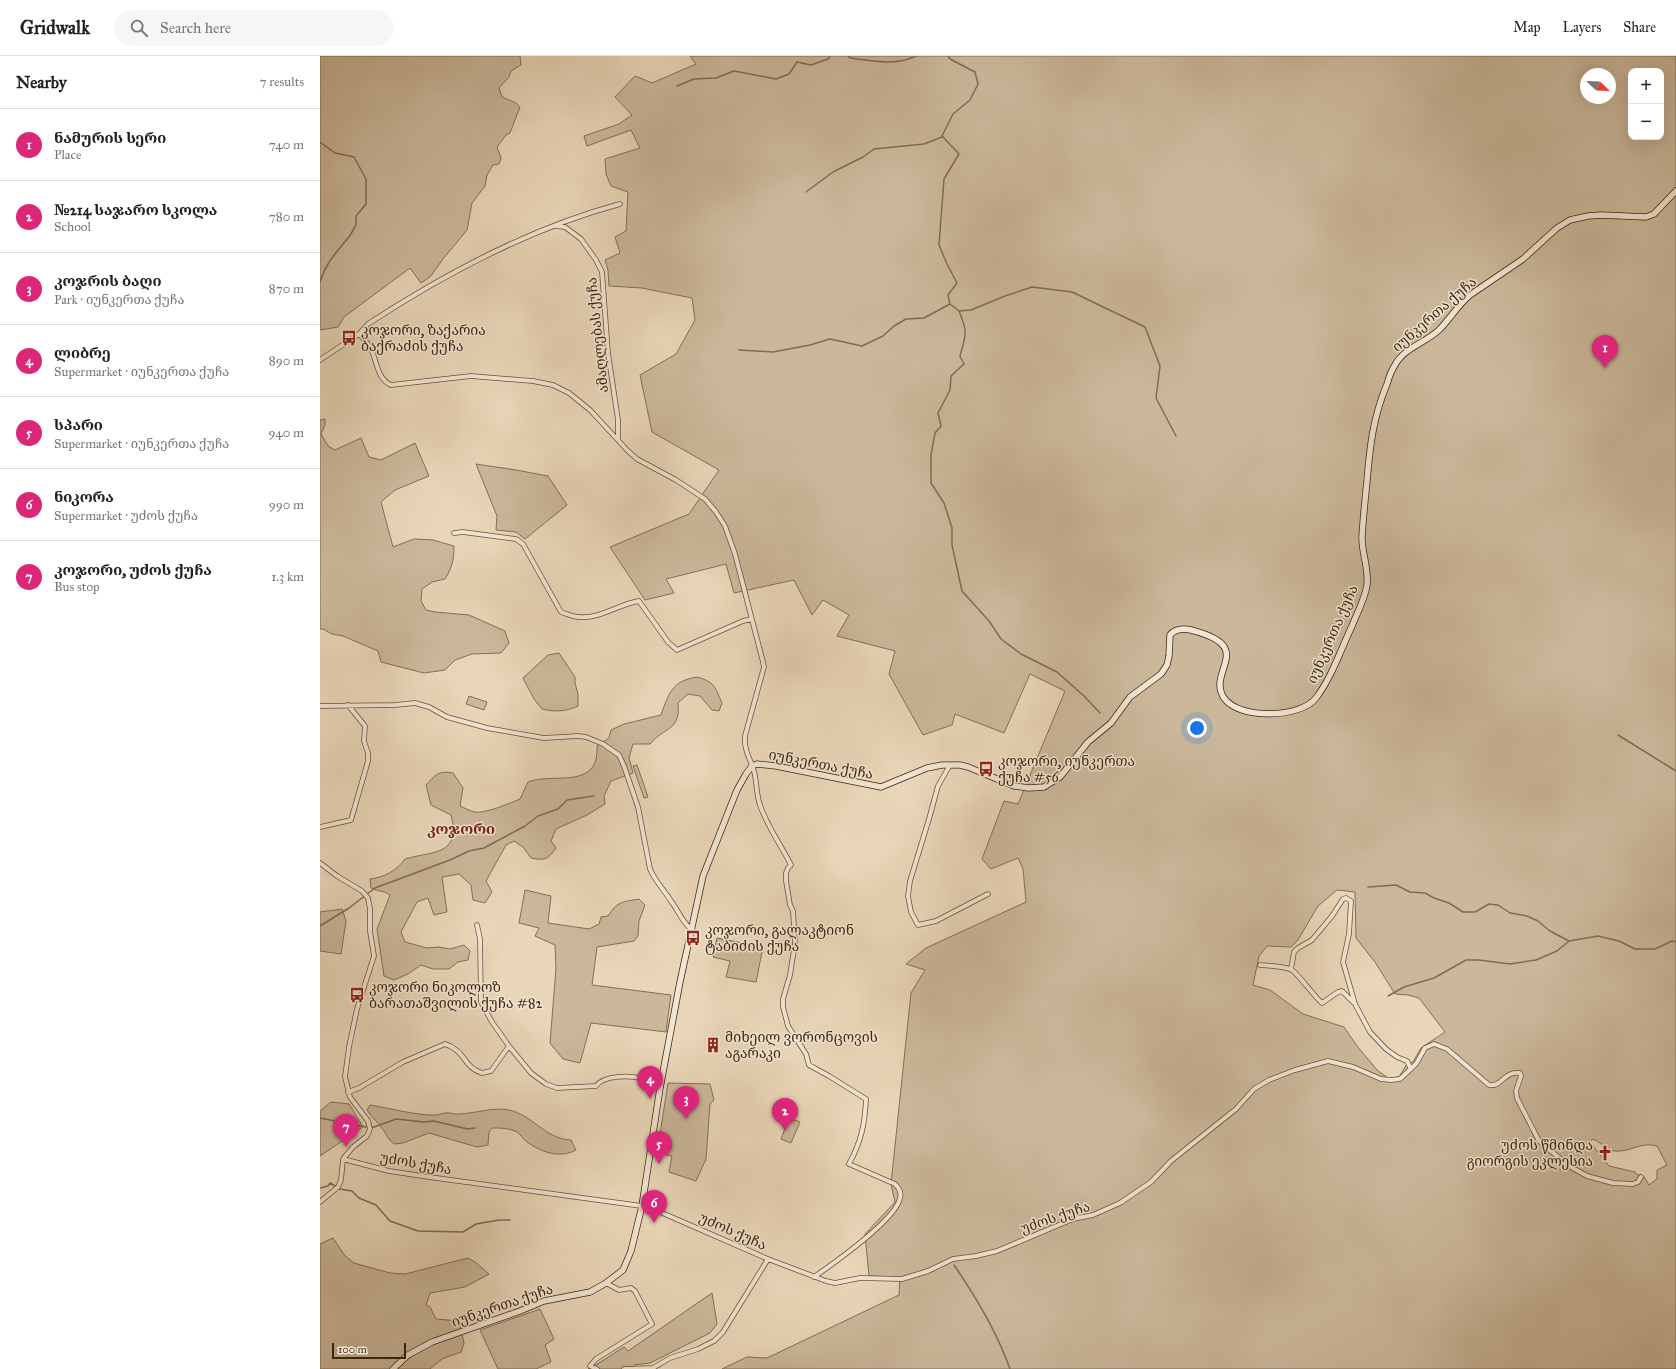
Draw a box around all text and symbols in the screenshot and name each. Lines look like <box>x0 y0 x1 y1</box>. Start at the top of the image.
search box <box>114 10 394 46</box>
text: Gridwalk <box>20 16 90 39</box>
icon: search <box>128 17 150 39</box>
text: Search here <box>160 19 231 37</box>
text: Map <box>1513 19 1541 36</box>
text: Layers <box>1563 19 1601 36</box>
text: Share <box>1623 19 1656 36</box>
north arrow <box>1580 68 1616 104</box>
map controls <box>1628 68 1664 140</box>
button: + <box>1628 68 1664 104</box>
text: Nearby <box>16 72 67 93</box>
text: 7 results <box>260 74 304 90</box>
button: − <box>1628 104 1664 140</box>
text: ნამურის სერი <box>54 129 166 147</box>
text: 1 <box>26 137 32 153</box>
text: 740 m <box>269 137 304 153</box>
text: Place <box>54 147 81 163</box>
text: №214 საჯარო სკოლა <box>54 201 217 219</box>
text: 2 <box>26 209 32 225</box>
text: 780 m <box>269 209 304 225</box>
text: School <box>54 219 91 235</box>
text: კოჯრის ბაღი <box>54 272 162 290</box>
street label: იუნკერთა ქუჩა <box>1389 273 1480 356</box>
street label: ამაღლებას ქუჩა <box>583 276 612 394</box>
text: 3 <box>26 281 32 297</box>
text: 870 m <box>269 281 304 297</box>
text: Park · იუნკერთა ქუჩა <box>54 292 184 308</box>
place label: კოჯორი, ზაქარია ბაქრაძის ქუჩა <box>361 322 486 355</box>
bus stop icon: კოჯორი, ზაქარია ბაქრაძის ქუჩა <box>340 329 358 347</box>
pin: 1 <box>1592 335 1618 368</box>
text: ლიბრე <box>54 344 111 362</box>
text: 4 <box>25 353 33 369</box>
text: 890 m <box>269 353 304 369</box>
text: Supermarket · იუნკერთა ქუჩა <box>54 364 229 380</box>
text: სპარი <box>54 416 103 434</box>
text: 5 <box>26 425 32 441</box>
text: 940 m <box>268 425 304 441</box>
text: Supermarket · იუნკერთა ქუჩა <box>54 436 229 452</box>
text: ნიკორა <box>54 488 114 506</box>
text: 6 <box>26 497 32 513</box>
text: 990 m <box>269 497 304 513</box>
text: Supermarket · უძოს ქუჩა <box>54 508 198 524</box>
text: კოჯორი, უძოს ქუჩა <box>54 561 212 579</box>
text: 7 <box>26 569 32 585</box>
text: 1.3 km <box>271 569 304 585</box>
text: Bus stop <box>54 579 100 595</box>
street label: იუნკერთა ქუჩა <box>1303 582 1362 686</box>
your location <box>1187 718 1207 738</box>
street label: იუნკერთა ქუჩა <box>767 746 875 783</box>
place label: კოჯორი, იუნკერთა ქუჩა #56 <box>998 753 1135 786</box>
bus stop icon: კოჯორი, იუნკერთა ქუჩა #56 <box>977 760 995 778</box>
district label: კოჯორი <box>427 820 495 838</box>
place label: კოჯორი, გალაკტიონ ტაბიძის ქუჩა <box>705 922 854 955</box>
bus stop icon: კოჯორი, გალაკტიონ ტაბიძის ქუჩა <box>684 929 702 947</box>
place label: კოჯორი ნიკოლოზ ბარათაშვილის ქუჩა #82 <box>369 979 542 1012</box>
bus stop icon: კოჯორი ნიკოლოზ ბარათაშვილის ქუჩა #82 <box>348 986 366 1004</box>
place label: მიხეილ ვორონცოვის აგარაკი <box>725 1029 878 1062</box>
building icon: მიხეილ ვორონცოვის აგარაკი <box>704 1036 722 1054</box>
pin: 4 <box>637 1066 663 1099</box>
pin: 3 <box>673 1086 699 1119</box>
pin: 2 <box>772 1098 798 1131</box>
pin: 7 <box>333 1114 359 1147</box>
pin: 5 <box>646 1131 672 1164</box>
place label: უძოს წმინდა გიორგის ეკლესია <box>1467 1137 1593 1170</box>
church icon: უძოს წმინდა გიორგის ეკლესია <box>1596 1144 1614 1162</box>
street label: უძოს ქუჩა <box>379 1149 453 1178</box>
pin: 6 <box>641 1190 667 1223</box>
street label: უძოს ქუჩა <box>1018 1198 1092 1237</box>
street label: უძოს ქუჩა <box>696 1209 769 1254</box>
street label: იუნკერთა ქუჩა <box>449 1280 555 1331</box>
scale bar <box>332 1341 406 1360</box>
text: 100 m <box>338 1343 367 1356</box>

